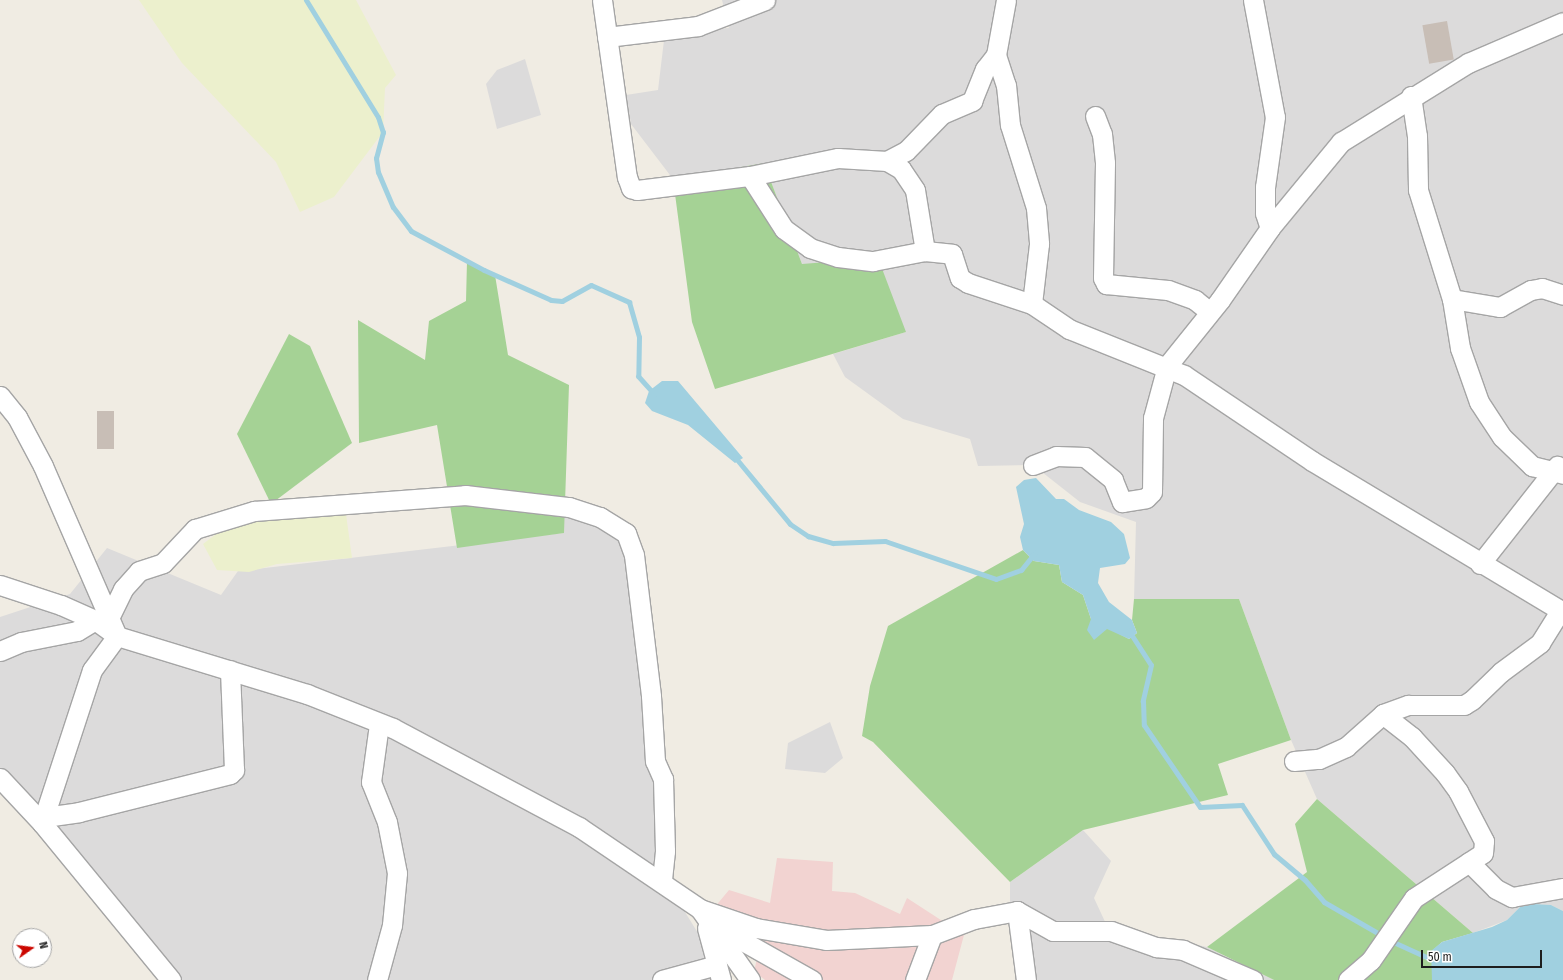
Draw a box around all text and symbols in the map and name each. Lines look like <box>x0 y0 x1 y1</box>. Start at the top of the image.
north arrow <box>12 928 52 968</box>
text: N <box>36 940 50 950</box>
scale bar <box>1423 942 1544 968</box>
text: 50 m <box>1428 950 1452 964</box>

